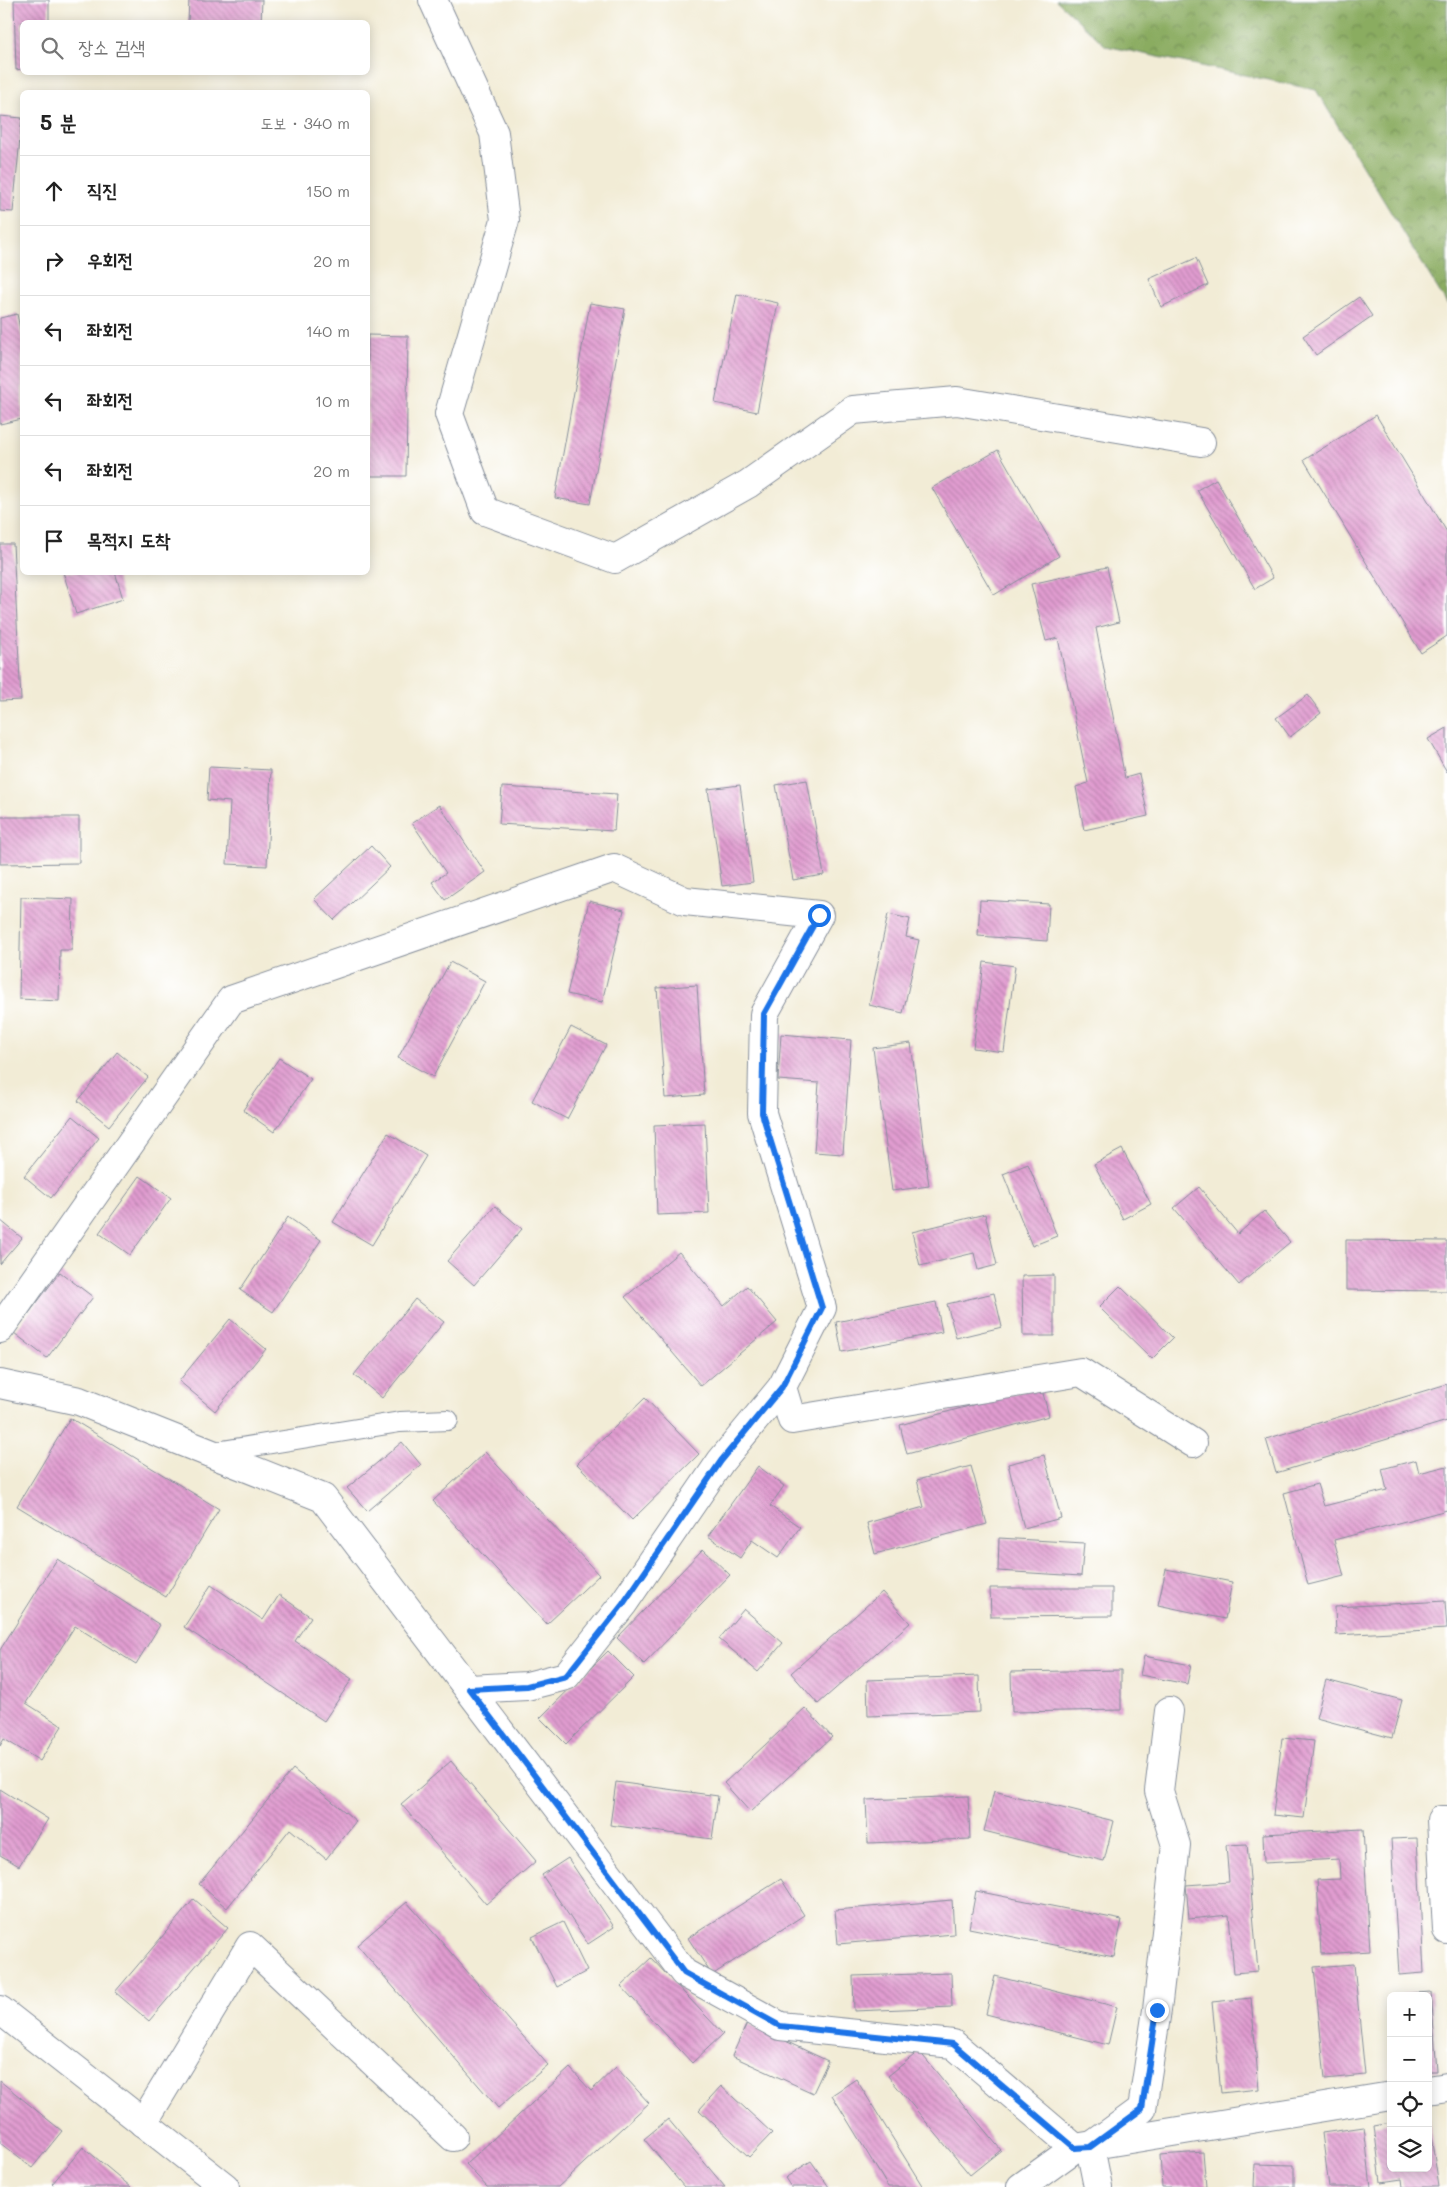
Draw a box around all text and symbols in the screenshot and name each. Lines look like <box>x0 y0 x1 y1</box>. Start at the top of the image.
search box <box>20 20 370 75</box>
icon: search <box>38 34 66 62</box>
text: 장소 검색 <box>78 34 145 59</box>
text: 5 분 <box>40 108 77 135</box>
text: 도보 · 340 m <box>261 112 350 133</box>
icon: ahead <box>40 177 68 205</box>
text: 직진 <box>87 177 118 202</box>
text: 150 m <box>306 180 350 201</box>
icon: right <box>40 247 68 275</box>
text: 우회전 <box>87 247 133 272</box>
text: 20 m <box>313 250 350 271</box>
icon: left <box>40 317 68 345</box>
text: 좌회전 <box>87 317 133 342</box>
text: 140 m <box>306 320 350 341</box>
icon: left <box>40 387 68 415</box>
text: 좌회전 <box>87 387 133 412</box>
text: 10 m <box>315 390 350 411</box>
icon: left <box>40 457 68 485</box>
text: 좌회전 <box>87 457 133 482</box>
text: 20 m <box>313 460 350 481</box>
icon: arrive <box>40 527 68 555</box>
text: 목적지 도착 <box>87 527 170 552</box>
route start <box>808 904 831 927</box>
map controls <box>1387 1992 1432 2172</box>
button: + <box>1387 1992 1432 2037</box>
route end <box>1146 1999 1169 2022</box>
button: − <box>1387 2037 1432 2082</box>
button: locate <box>1387 2082 1432 2127</box>
button: layers <box>1387 2127 1432 2172</box>

